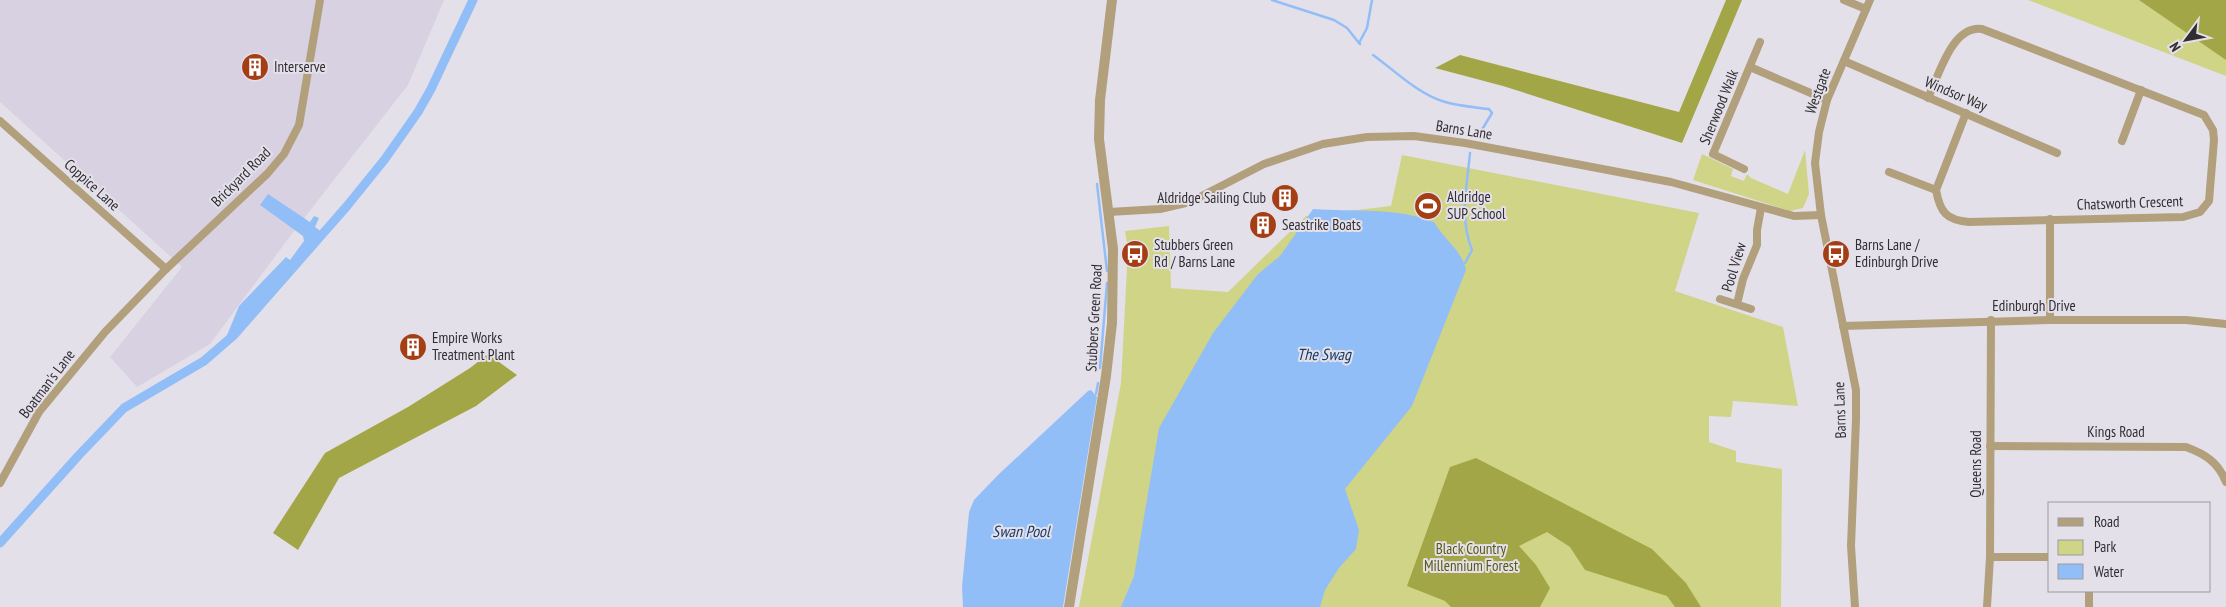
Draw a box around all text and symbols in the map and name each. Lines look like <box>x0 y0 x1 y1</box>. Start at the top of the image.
north arrow <box>2161 15 2211 65</box>
text: N <box>2165 39 2185 55</box>
building icon: Interserve <box>240 52 270 82</box>
place label: Interserve <box>274 57 326 76</box>
street label: Westgate <box>1800 65 1835 116</box>
street label: Sherwood Walk <box>1695 66 1742 147</box>
street label: Windsor Way <box>1922 72 1991 115</box>
street label: Barns Lane <box>1435 116 1494 143</box>
street label: Brickyard Road <box>207 143 274 210</box>
street label: Coppice Lane <box>61 155 124 215</box>
building icon: Aldridge Sailing Club <box>1270 183 1300 213</box>
place label: Aldridge SUP School <box>1447 187 1506 223</box>
place label: Aldridge Sailing Club <box>1157 188 1266 207</box>
sports icon: Aldridge SUP School <box>1413 191 1443 221</box>
street label: Chatsworth Crescent <box>2077 191 2183 214</box>
building icon: Seastrike Boats <box>1248 210 1278 240</box>
place label: Seastrike Boats <box>1282 215 1361 234</box>
place label: Stubbers Green Rd / Barns Lane <box>1154 235 1235 271</box>
place label: Barns Lane / Edinburgh Drive <box>1855 235 1938 271</box>
bus stop icon: Stubbers Green Rd / Barns Lane <box>1120 239 1150 269</box>
bus stop icon: Barns Lane / Edinburgh Drive <box>1821 239 1851 269</box>
street label: Pool View <box>1717 240 1750 294</box>
street label: Stubbers Green Road <box>1081 264 1106 372</box>
street label: Edinburgh Drive <box>1992 296 2076 315</box>
place label: Empire Works Treatment Plant <box>432 328 515 364</box>
building icon: Empire Works Treatment Plant <box>398 332 428 362</box>
water label: The Swag <box>1297 344 1352 364</box>
street label: Boatman's Lane <box>15 346 79 422</box>
street label: Barns Lane <box>1829 381 1850 439</box>
street label: Kings Road <box>2087 422 2145 441</box>
street label: Queens Road <box>1966 430 1985 498</box>
legend <box>2048 502 2211 592</box>
text: Road <box>2094 512 2120 531</box>
water label: Swan Pool <box>992 521 1051 541</box>
text: Park <box>2094 537 2116 556</box>
park label: Black Country Millennium Forest <box>1424 539 1518 575</box>
text: Water <box>2094 562 2125 581</box>

